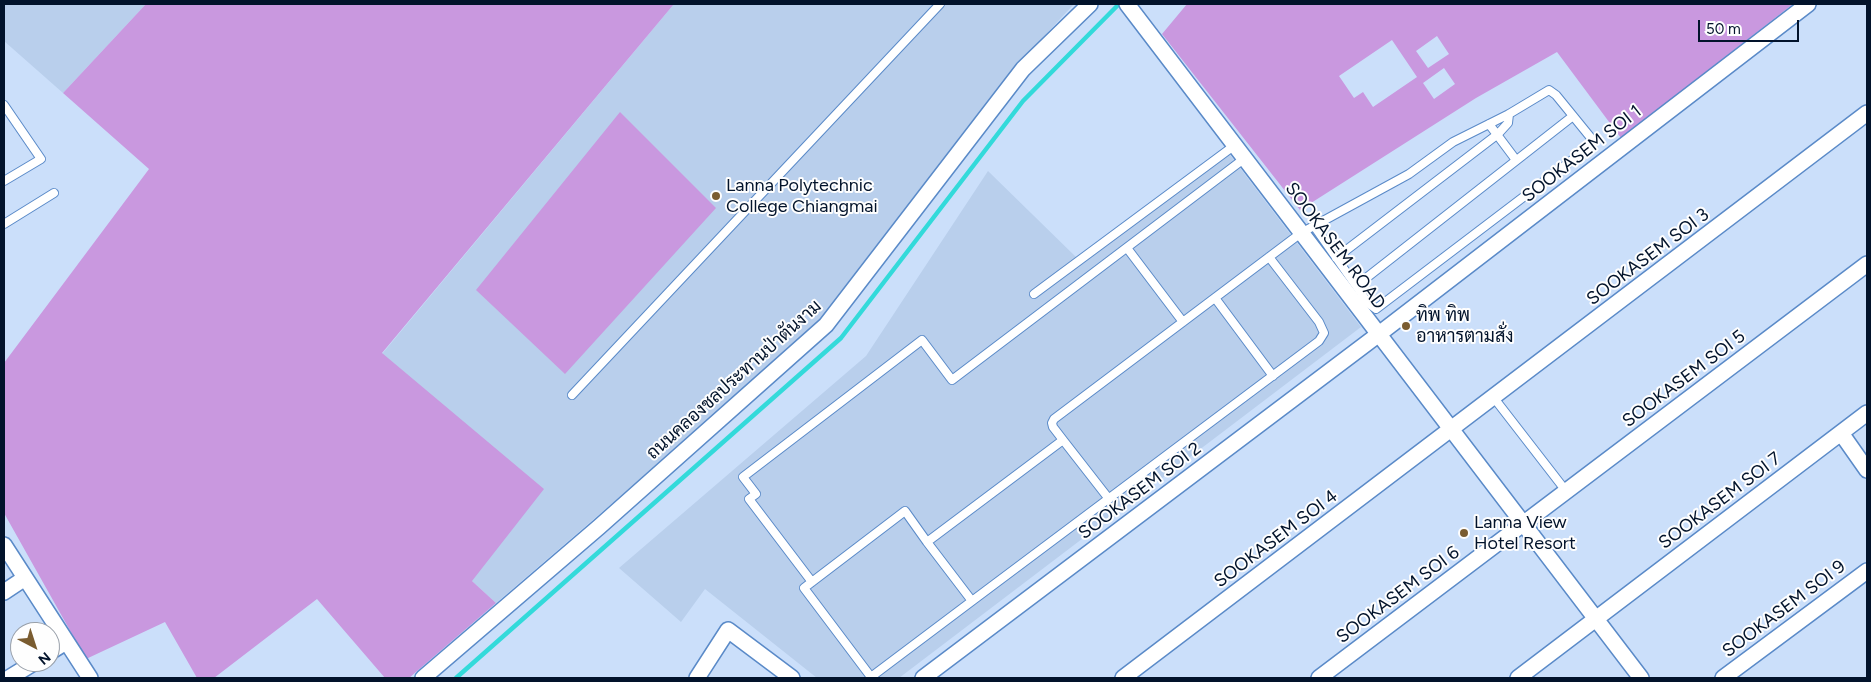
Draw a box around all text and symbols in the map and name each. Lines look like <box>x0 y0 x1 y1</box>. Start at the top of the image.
scale bar <box>1701 10 1802 42</box>
text: 50 m <box>1706 20 1741 38</box>
street label: SOOKASEM SOI 1 <box>1518 101 1646 207</box>
place label: Lanna Polytechnic College Chiangmai <box>726 175 878 218</box>
street label: SOOKASEM ROAD <box>1280 178 1390 314</box>
marker: Lanna Polytechnic College Chiangmai <box>710 190 722 202</box>
street label: SOOKASEM SOI 3 <box>1583 204 1713 310</box>
street label: ถนนคลองชลประทานป่าตันงาม <box>642 296 826 464</box>
place label: ทิพ ทิพ อาหารตามสั่ง <box>1416 305 1514 348</box>
marker: ทิพ ทิพ อาหารตามสั่ง <box>1400 320 1412 332</box>
street label: SOOKASEM SOI 5 <box>1618 326 1750 432</box>
street label: SOOKASEM SOI 2 <box>1074 438 1206 544</box>
street label: SOOKASEM SOI 7 <box>1655 448 1785 554</box>
street label: SOOKASEM SOI 4 <box>1210 486 1342 592</box>
place label: Lanna View Hotel Resort <box>1474 512 1576 554</box>
marker: Lanna View Hotel Resort <box>1458 527 1470 539</box>
street label: SOOKASEM SOI 6 <box>1332 542 1464 648</box>
street label: SOOKASEM SOI 9 <box>1718 556 1850 662</box>
north arrow <box>10 622 60 672</box>
text: N <box>35 648 54 668</box>

